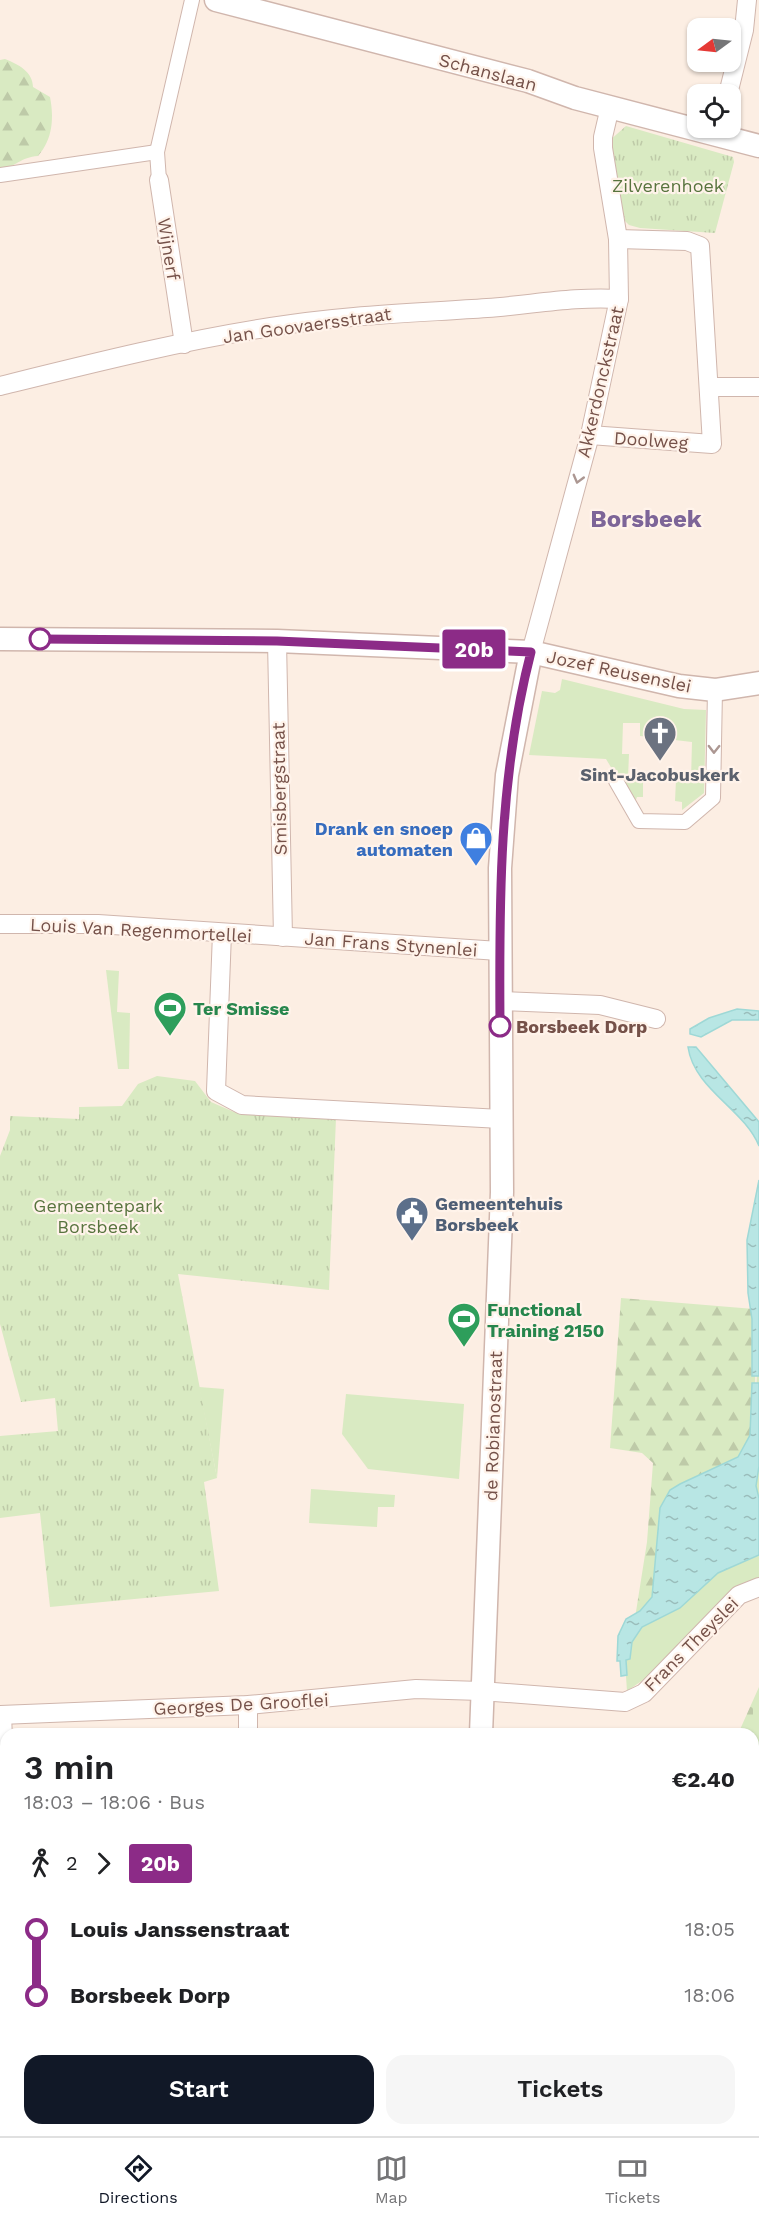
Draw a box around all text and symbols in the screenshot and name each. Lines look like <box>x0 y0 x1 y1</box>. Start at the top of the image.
north arrow <box>687 18 741 72</box>
map controls <box>687 18 741 138</box>
street label: Schanslaan <box>437 49 539 95</box>
button: locate <box>687 84 741 138</box>
park label: Zilverenhoek <box>612 175 724 196</box>
street label: Wijnerf <box>154 216 184 282</box>
street label: Jan Goovaersstraat <box>221 303 393 347</box>
street label: Akkerdonckstraat <box>572 304 628 460</box>
street label: Doolweg <box>613 427 689 453</box>
one-way arrow <box>573 473 585 483</box>
district label: Borsbeek <box>590 505 702 533</box>
unlabelled marker <box>29 628 51 650</box>
line badge: 20b <box>440 630 508 668</box>
text: 20b <box>454 637 494 662</box>
street label: Jozef Reusenslei <box>545 645 693 697</box>
church icon: Sint-Jacobuskerk <box>642 715 678 762</box>
street label: Smisbergstraat <box>267 722 291 856</box>
one-way arrow <box>708 744 720 753</box>
place label: Sint-Jacobuskerk <box>580 764 740 785</box>
place label: Drank en snoep automaten <box>315 818 453 860</box>
shop icon: Drank en snoep automaten <box>458 820 494 867</box>
street label: Louis Van Regenmortellei <box>29 914 253 946</box>
street label: Jan Frans Stynenlei <box>304 927 478 961</box>
sports icon: Ter Smisse <box>152 990 188 1037</box>
place label: Ter Smisse <box>193 998 289 1019</box>
marker: Borsbeek Dorp <box>489 1015 511 1037</box>
place label: Borsbeek Dorp <box>516 1016 647 1037</box>
place label: Gemeentehuis Borsbeek <box>435 1193 563 1235</box>
park label: Gemeentepark Borsbeek <box>33 1195 163 1237</box>
public building icon: Gemeentehuis Borsbeek <box>394 1195 430 1242</box>
place label: Functional Training 2150 <box>487 1299 604 1341</box>
sports icon: Functional Training 2150 <box>446 1301 482 1348</box>
street label: de Robianostraat <box>480 1350 506 1501</box>
street label: Frans Theyslei <box>640 1593 742 1695</box>
street label: Georges De Grooflei <box>153 1689 329 1719</box>
text: 3 min <box>24 1748 114 1787</box>
text: €2.40 <box>672 1767 735 1792</box>
text: 18:03 – 18:06 · Bus <box>24 1790 205 1814</box>
icon: walk <box>24 1847 57 1880</box>
icon: forward <box>87 1847 120 1880</box>
text: 2 <box>66 1851 78 1875</box>
text: 20b <box>141 1851 180 1876</box>
text: Louis Janssenstraat <box>70 1917 289 1942</box>
text: 18:05 <box>685 1917 735 1941</box>
text: Borsbeek Dorp <box>70 1983 230 2008</box>
text: 18:06 <box>684 1983 735 2007</box>
button: Start <box>24 2055 374 2124</box>
button: Tickets <box>386 2055 735 2124</box>
tab: Directions <box>99 2152 178 2207</box>
tab: Map <box>375 2152 408 2207</box>
tab: Tickets <box>605 2152 660 2207</box>

